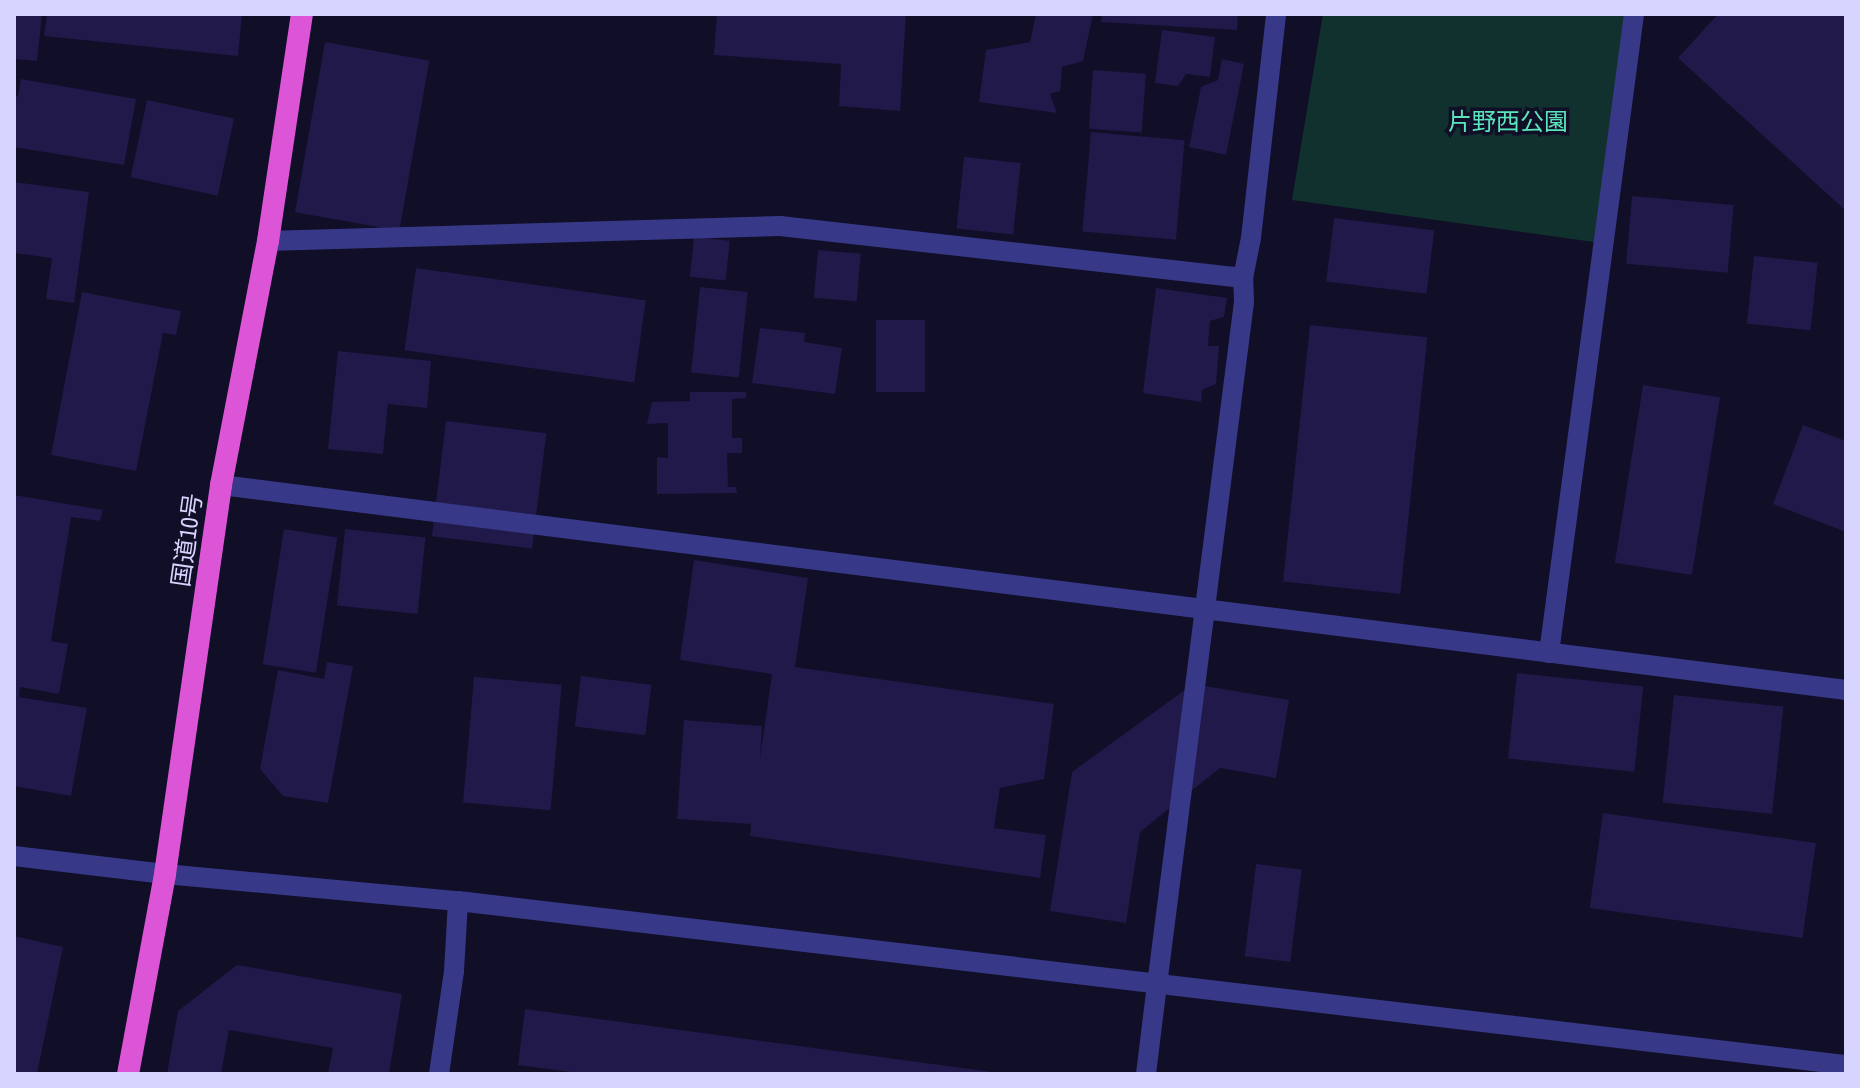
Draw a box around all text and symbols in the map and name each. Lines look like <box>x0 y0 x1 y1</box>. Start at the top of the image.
park label: 片野西公園 <box>1448 108 1568 136</box>
street label: 国道10号 <box>166 492 208 588</box>

